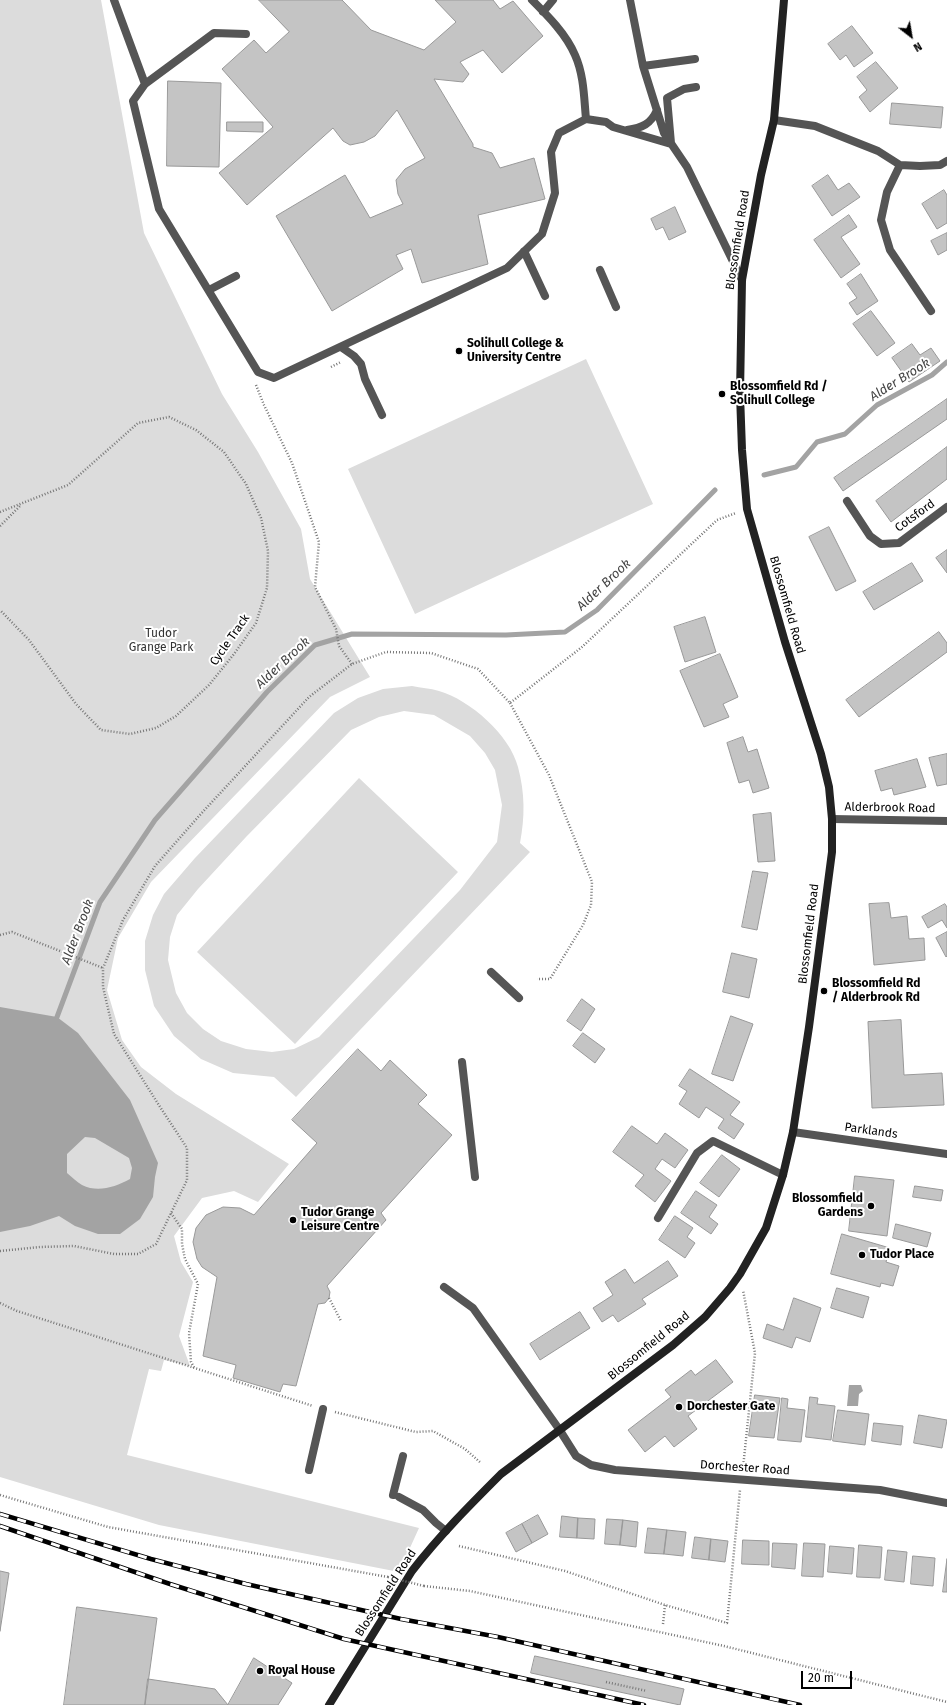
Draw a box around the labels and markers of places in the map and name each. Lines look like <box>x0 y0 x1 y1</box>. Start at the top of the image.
place label: Solihull College & University Centre <box>467 337 564 365</box>
marker: Solihull College & University Centre <box>454 346 464 356</box>
place label: Blossomfield Rd / Solihull College <box>730 380 827 408</box>
marker: Blossomfield Rd / Solihull College <box>717 389 727 399</box>
place label: Blossomfield Rd / Alderbrook Rd <box>832 977 920 1005</box>
marker: Blossomfield Rd / Alderbrook Rd <box>819 986 829 996</box>
place label: Blossomfield Gardens <box>792 1192 863 1220</box>
marker: Blossomfield Gardens <box>866 1201 876 1211</box>
place label: Tudor Grange Leisure Centre <box>301 1206 379 1234</box>
marker: Tudor Grange Leisure Centre <box>288 1215 298 1225</box>
place label: Tudor Place <box>870 1248 934 1262</box>
marker: Tudor Place <box>857 1250 867 1260</box>
place label: Dorchester Gate <box>687 1400 775 1414</box>
marker: Dorchester Gate <box>674 1402 684 1412</box>
place label: Royal House <box>268 1664 335 1678</box>
marker: Royal House <box>255 1666 265 1676</box>

